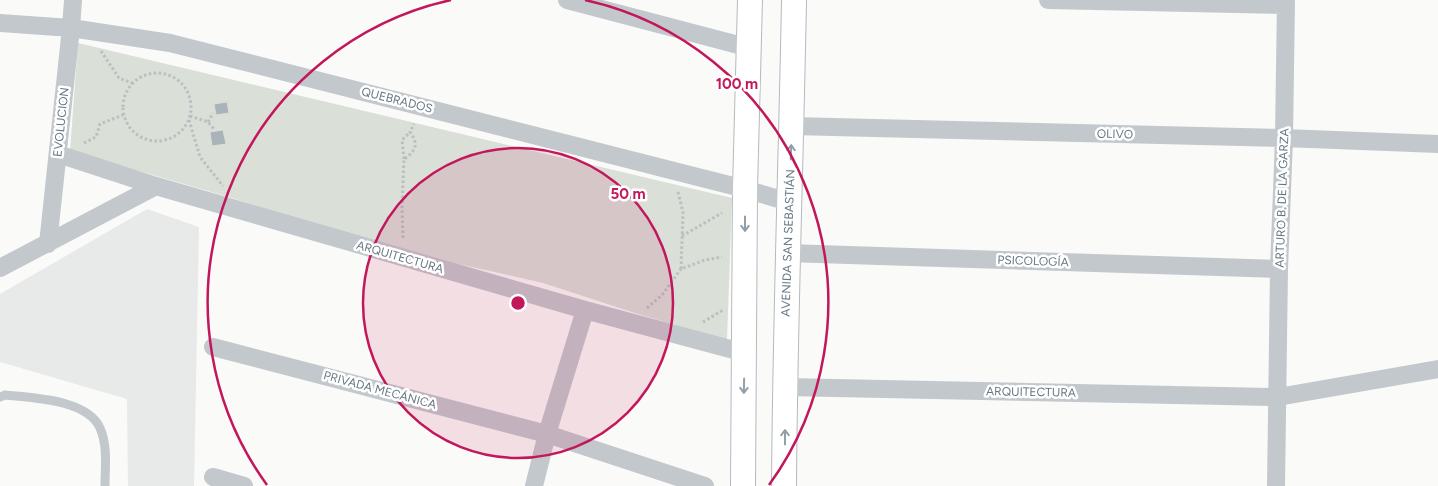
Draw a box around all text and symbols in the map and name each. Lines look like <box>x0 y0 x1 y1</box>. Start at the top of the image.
text: 100 m <box>716 75 758 93</box>
street label: QUEBRADOS <box>360 84 434 116</box>
street label: EVOLUCION <box>50 86 72 158</box>
street label: OLIVO <box>1097 127 1133 141</box>
street label: ARTURO B. DE LA GARZA <box>1273 128 1291 268</box>
one-way arrow <box>786 145 795 161</box>
street label: AVENIDA SAN SEBASTIÁN <box>778 169 798 317</box>
text: 50 m <box>610 185 646 203</box>
one-way arrow <box>740 215 750 231</box>
street label: ARQUITECTURA <box>355 238 445 276</box>
street label: PSICOLOGÍA <box>997 253 1069 269</box>
centre of rings <box>509 294 527 312</box>
street label: PRIVADA MECÁNICA <box>322 368 438 412</box>
one-way arrow <box>739 378 749 394</box>
street label: ARQUITECTURA <box>986 384 1076 400</box>
one-way arrow <box>780 430 790 446</box>

